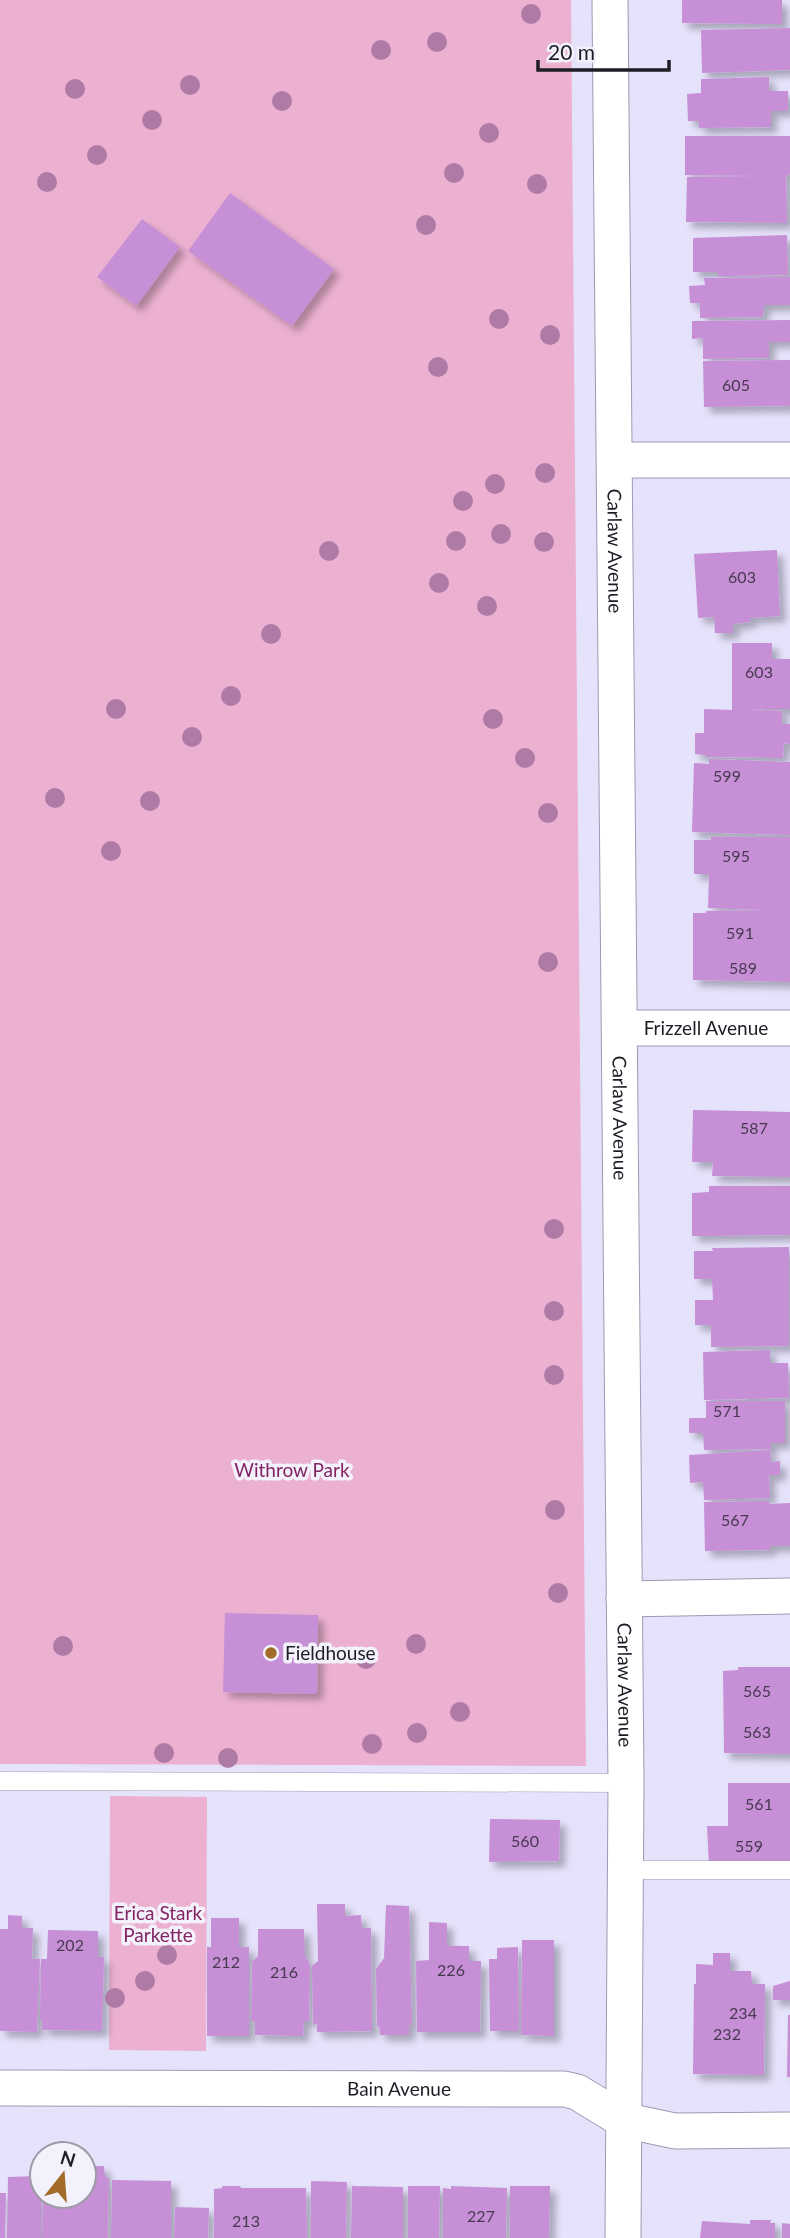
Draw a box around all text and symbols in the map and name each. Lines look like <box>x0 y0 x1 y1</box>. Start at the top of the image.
scale bar <box>538 28 669 72</box>
text: 20 m <box>548 39 595 64</box>
house number: 605 <box>722 375 750 394</box>
street label: Carlaw Avenue <box>603 489 628 613</box>
house number: 603 <box>728 567 756 586</box>
house number: 603 <box>745 662 773 681</box>
house number: 599 <box>713 766 741 785</box>
house number: 595 <box>722 846 750 865</box>
house number: 591 <box>726 923 754 942</box>
house number: 589 <box>729 958 757 977</box>
street label: Frizzell Avenue <box>644 1016 768 1039</box>
street label: Carlaw Avenue <box>608 1056 633 1180</box>
house number: 587 <box>740 1118 768 1137</box>
house number: 571 <box>713 1401 741 1420</box>
park label: Withrow Park <box>234 1458 350 1481</box>
house number: 567 <box>721 1510 749 1529</box>
street label: Carlaw Avenue <box>614 1622 638 1747</box>
place label: Fieldhouse <box>285 1641 376 1664</box>
marker: Fieldhouse <box>263 1645 279 1661</box>
house number: 565 <box>743 1681 771 1700</box>
house number: 563 <box>743 1722 771 1741</box>
house number: 561 <box>745 1794 773 1813</box>
house number: 560 <box>511 1831 539 1850</box>
house number: 559 <box>735 1836 763 1855</box>
park label: Erica Stark Parkette <box>114 1901 202 1946</box>
house number: 202 <box>56 1935 84 1954</box>
house number: 212 <box>212 1952 240 1971</box>
house number: 226 <box>437 1960 465 1979</box>
house number: 216 <box>270 1962 298 1981</box>
house number: 234 <box>729 2003 757 2022</box>
house number: 232 <box>713 2024 741 2043</box>
street label: Bain Avenue <box>347 2077 451 2100</box>
north arrow <box>28 2140 98 2210</box>
text: N <box>58 2145 78 2171</box>
house number: 227 <box>467 2206 495 2225</box>
house number: 213 <box>232 2211 260 2230</box>

